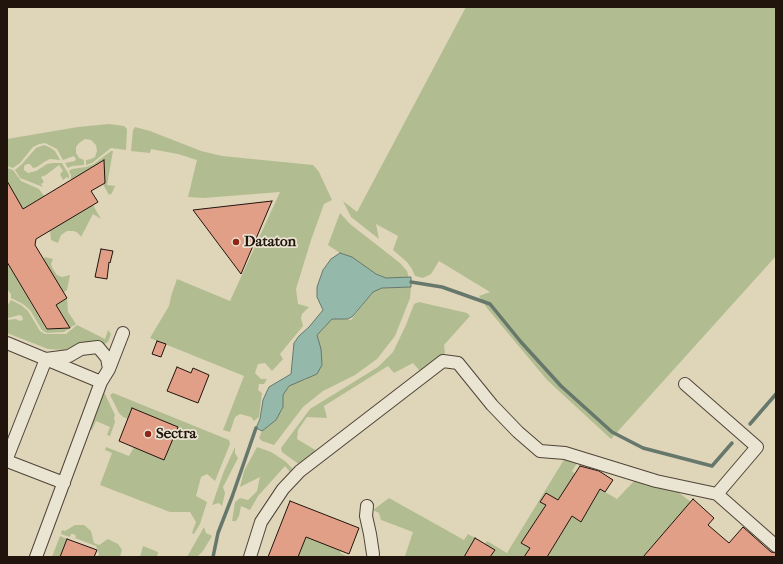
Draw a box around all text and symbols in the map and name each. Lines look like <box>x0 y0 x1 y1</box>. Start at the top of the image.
place label: Dataton <box>244 233 296 251</box>
marker: Dataton <box>231 237 241 247</box>
place label: Sectra <box>156 425 196 443</box>
marker: Sectra <box>143 429 153 439</box>

